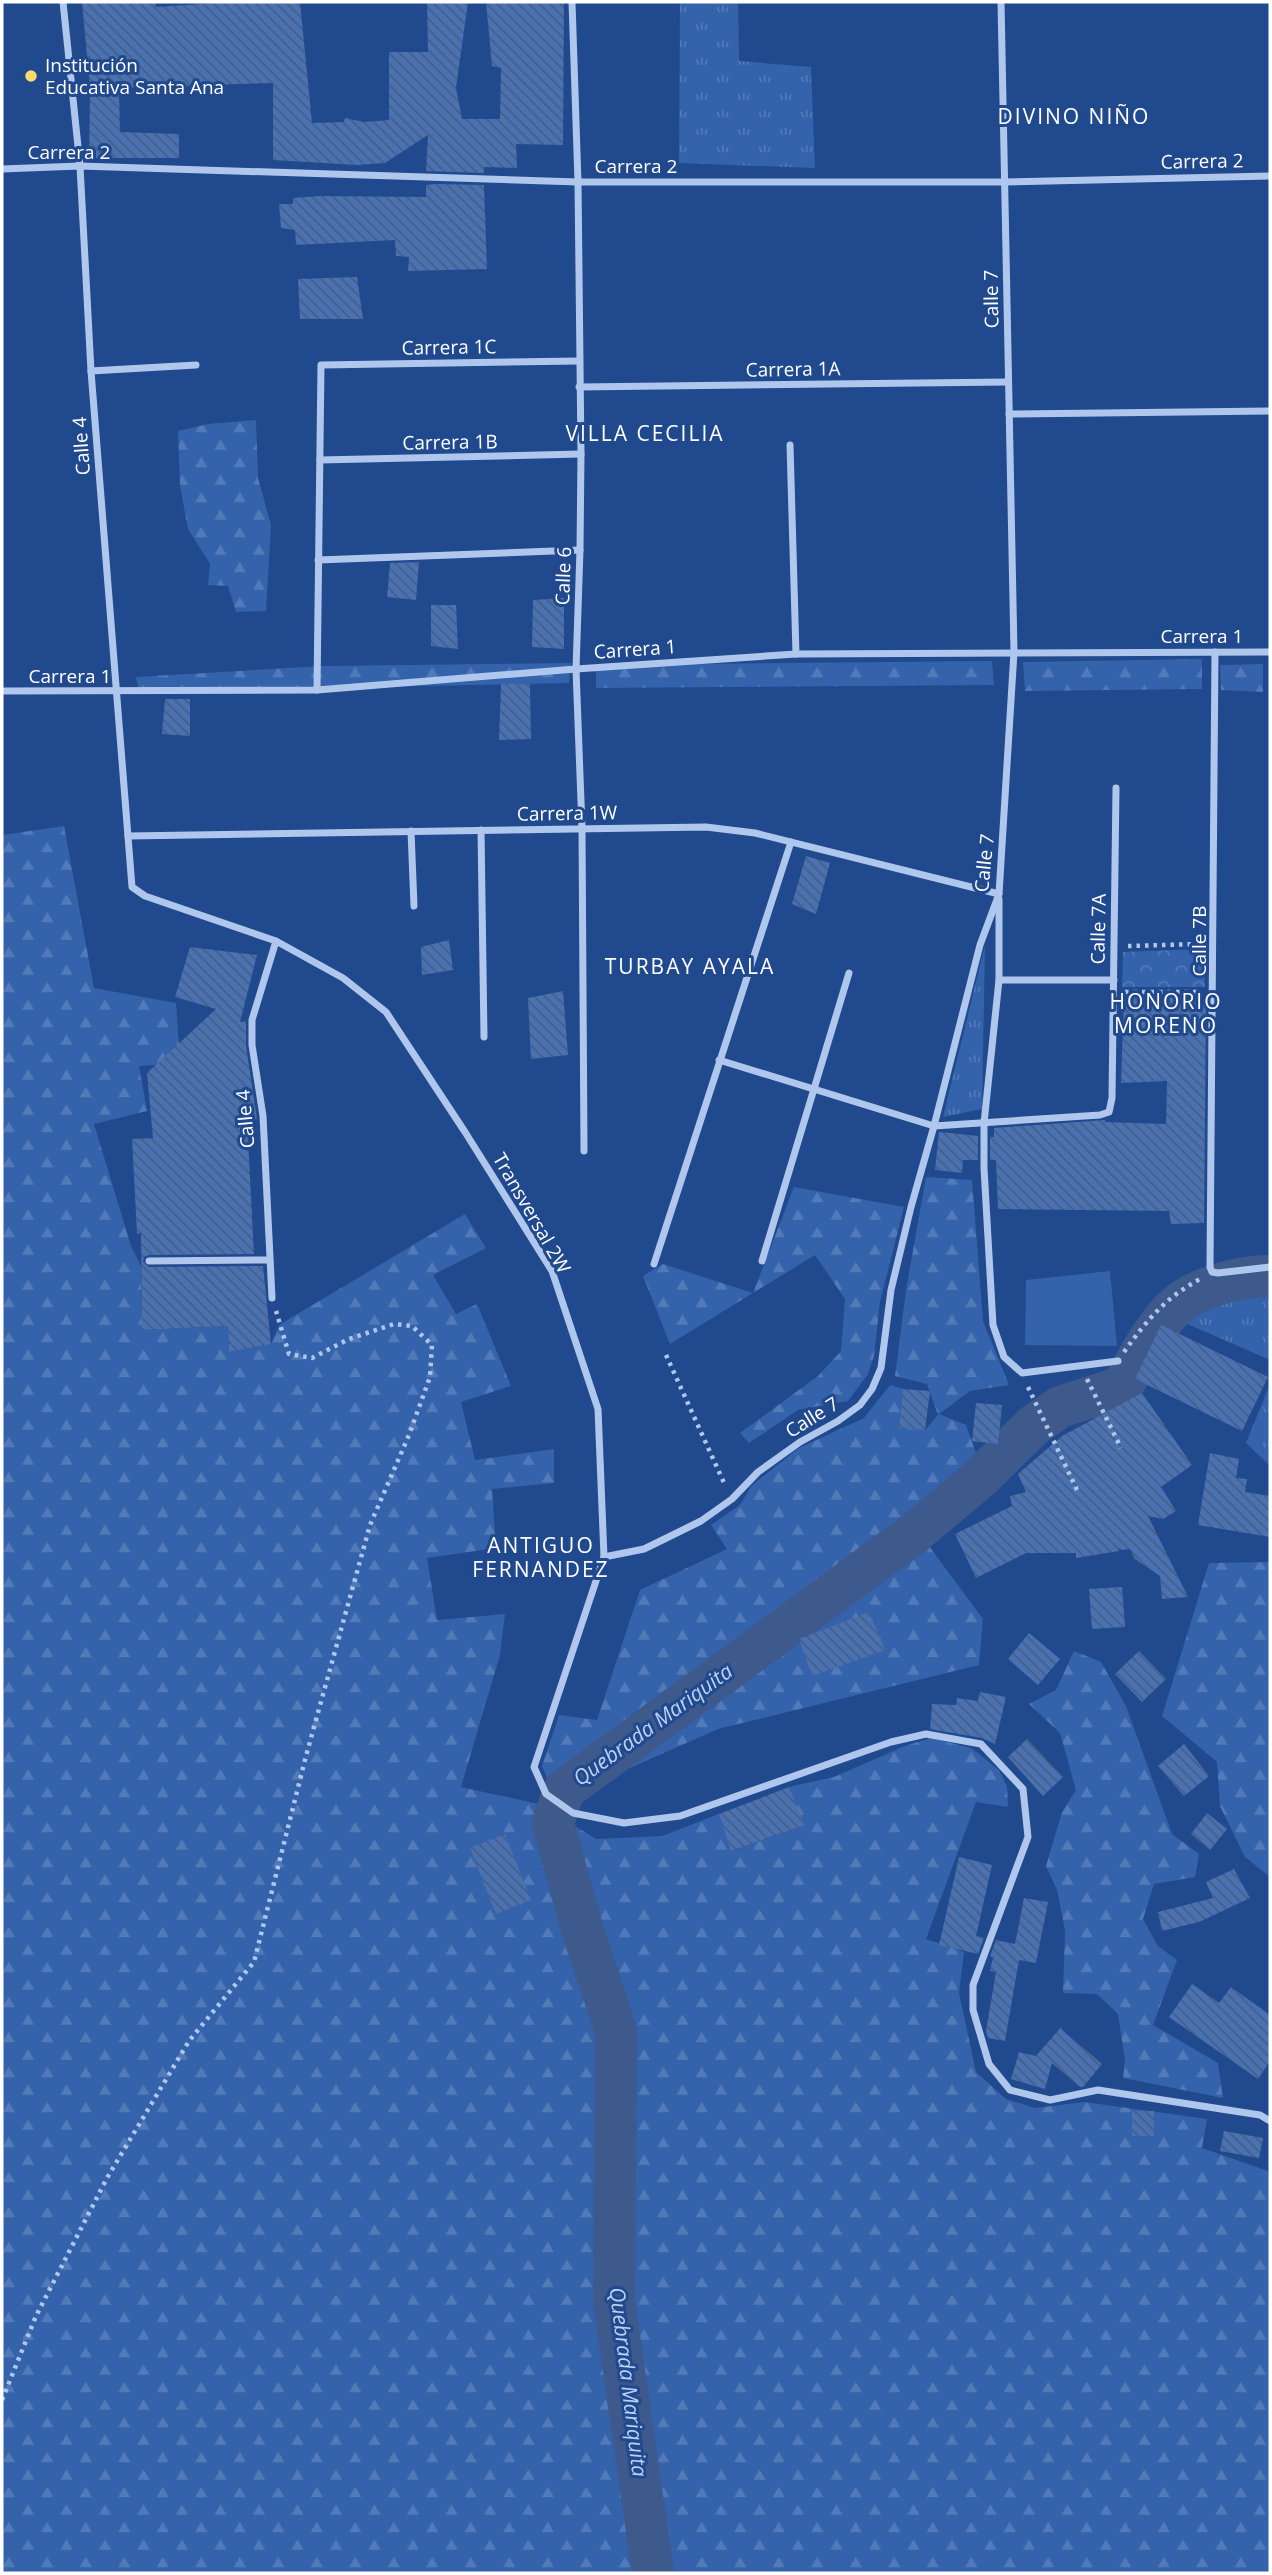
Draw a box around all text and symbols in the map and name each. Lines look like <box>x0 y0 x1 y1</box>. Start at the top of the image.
place label: Institución Educativa Santa Ana <box>45 52 224 100</box>
marker: Institución Educativa Santa Ana <box>23 68 39 84</box>
district label: DIVINO NIÑO <box>998 102 1150 130</box>
street label: Carrera 2 <box>28 139 110 165</box>
street label: Carrera 2 <box>1160 147 1244 175</box>
street label: Carrera 2 <box>595 153 677 179</box>
street label: Calle 7 <box>977 269 1005 329</box>
street label: Carrera 1C <box>401 333 497 361</box>
street label: Carrera 1A <box>745 355 841 383</box>
street label: Calle 4 <box>66 416 96 476</box>
district label: VILLA CECILIA <box>565 419 725 447</box>
street label: Carrera 1B <box>402 428 498 456</box>
street label: Calle 6 <box>549 546 577 606</box>
street label: Carrera 1 <box>1161 623 1243 649</box>
street label: Carrera 1 <box>593 633 677 665</box>
street label: Carrera 1 <box>29 663 111 689</box>
street label: Carrera 1W <box>517 799 618 827</box>
street label: Calle 7 <box>968 833 1000 893</box>
street label: Calle 7A <box>1084 893 1112 965</box>
street label: Calle 7B <box>1186 906 1212 976</box>
district label: TURBAY AYALA <box>605 952 775 980</box>
district label: HONORIO MORENO <box>1109 987 1223 1039</box>
street label: Calle 4 <box>229 1089 261 1149</box>
street label: Transversal 2W <box>487 1148 577 1278</box>
street label: Calle 7 <box>780 1390 844 1444</box>
district label: ANTIGUO FERNANDEZ <box>472 1531 610 1583</box>
water label: Quebrada Mariquita <box>567 1657 738 1792</box>
water label: Quebrada Mariquita <box>603 2285 655 2478</box>

